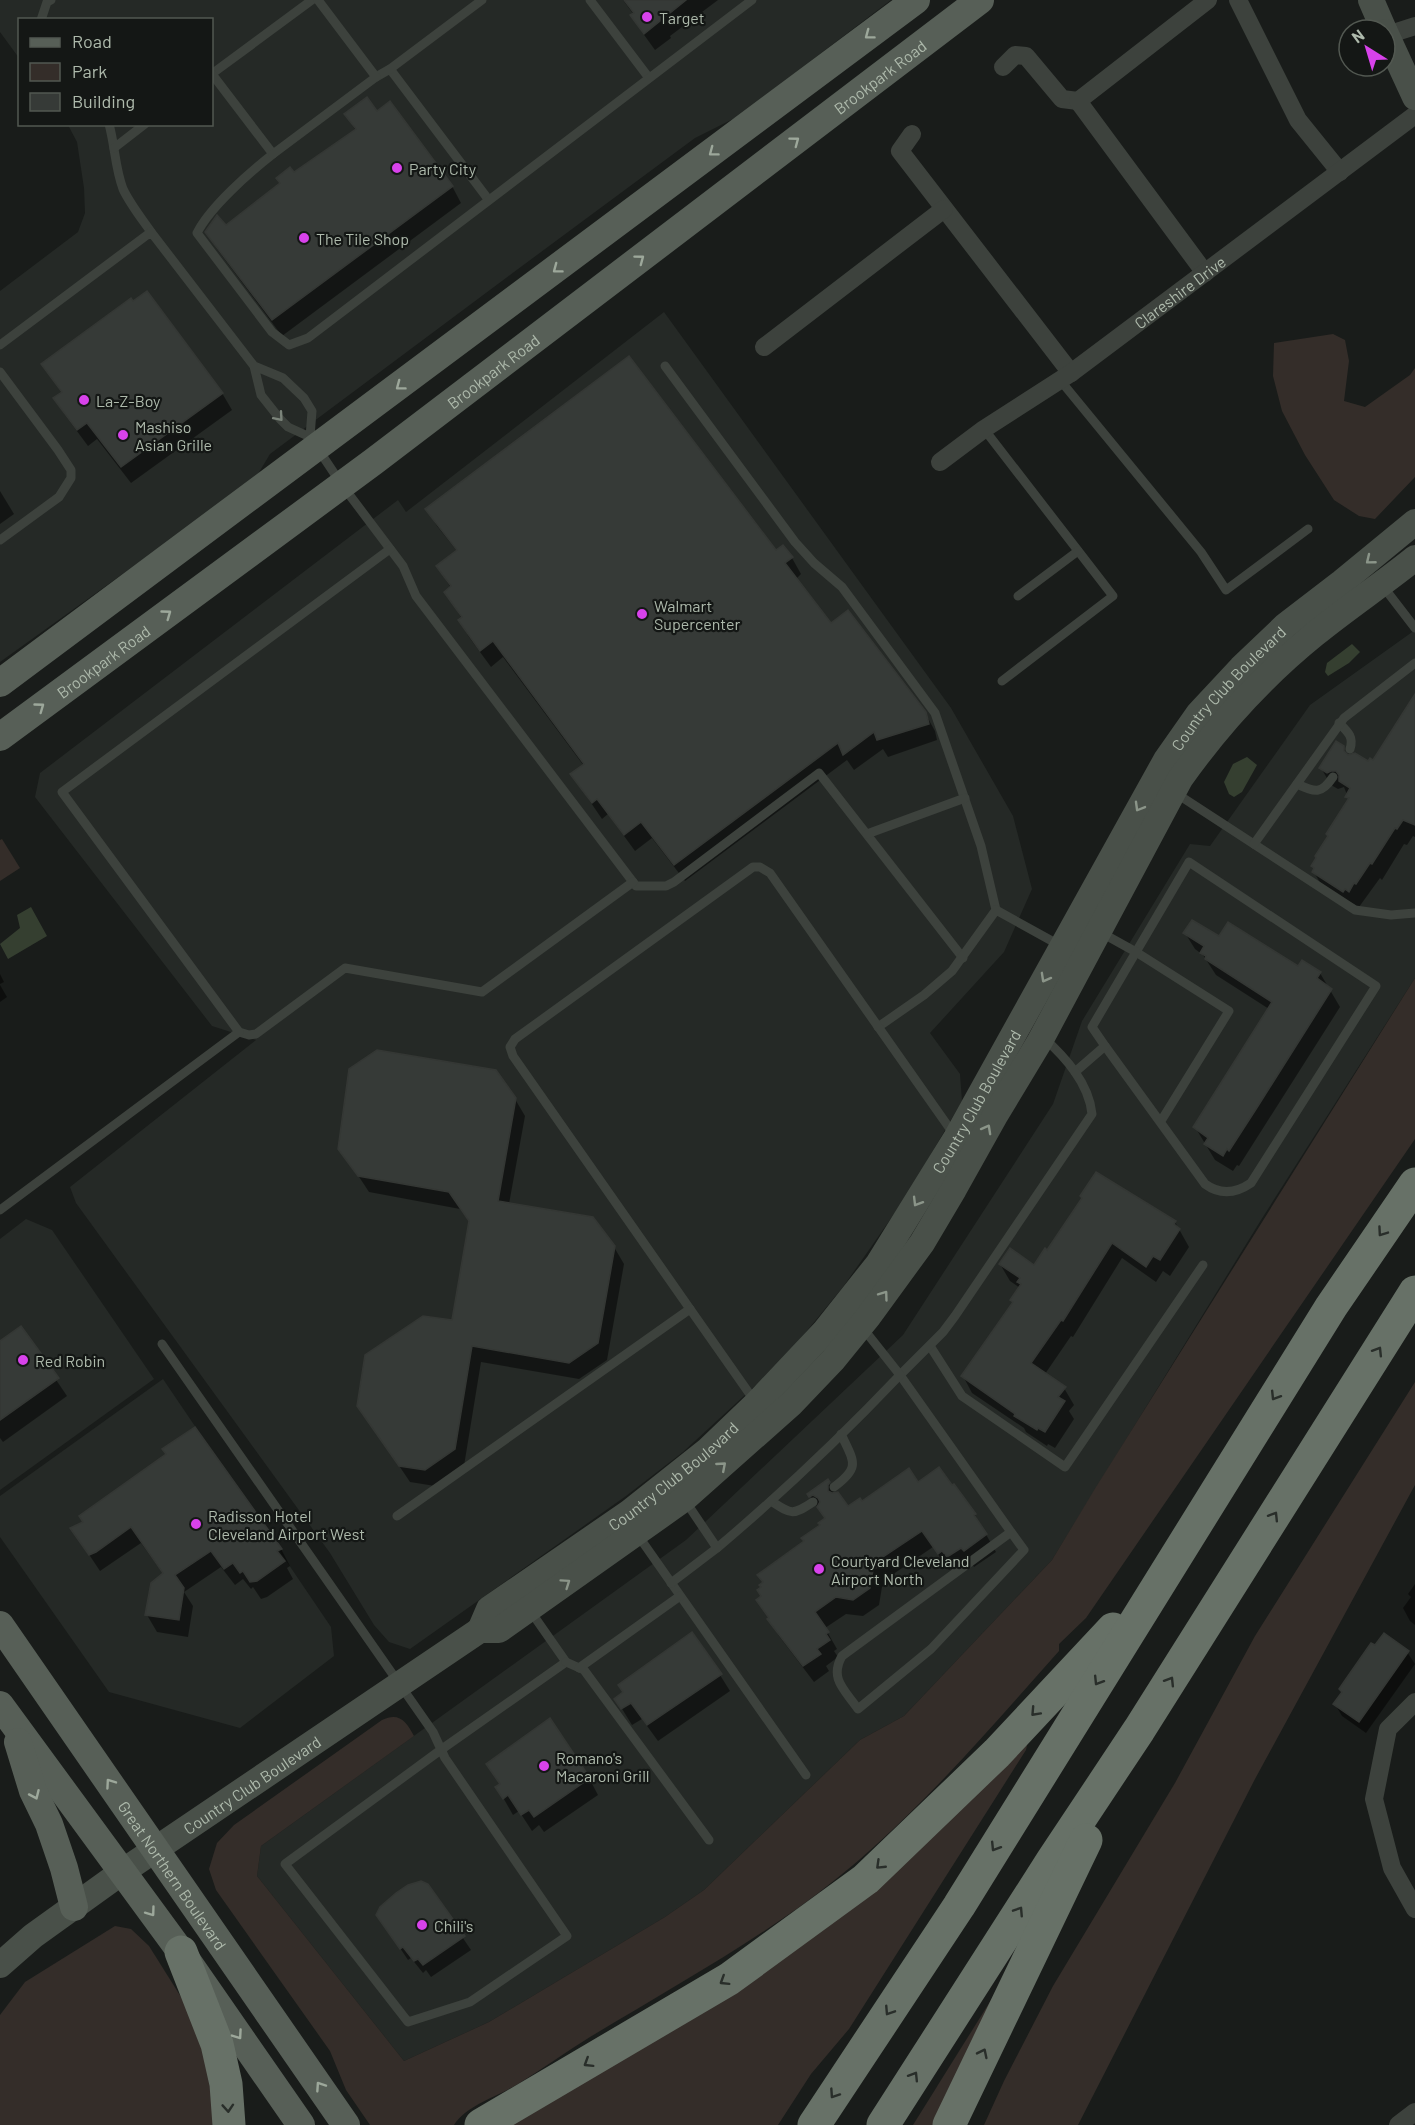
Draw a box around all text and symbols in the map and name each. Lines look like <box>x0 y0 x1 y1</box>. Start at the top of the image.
place label: Target <box>659 8 704 27</box>
marker: Target <box>640 10 654 24</box>
legend <box>18 18 213 126</box>
north arrow <box>1337 18 1397 78</box>
text: N <box>1348 25 1368 46</box>
one-way arrow <box>864 28 875 39</box>
text: Road <box>72 30 112 52</box>
street label: Brookpark Road <box>830 35 929 118</box>
text: Park <box>72 60 107 82</box>
text: Building <box>72 90 135 112</box>
one-way arrow <box>788 137 799 148</box>
one-way arrow <box>708 145 719 156</box>
place label: Party City <box>409 159 477 178</box>
marker: Party City <box>390 161 404 175</box>
place label: The Tile Shop <box>316 229 409 248</box>
marker: The Tile Shop <box>297 231 311 245</box>
street label: Clareshire Drive <box>1130 251 1229 332</box>
one-way arrow <box>633 256 644 267</box>
one-way arrow <box>552 262 563 273</box>
street label: Brookpark Road <box>443 330 543 412</box>
one-way arrow <box>396 378 407 389</box>
place label: La-Z-Boy <box>96 391 161 410</box>
marker: La-Z-Boy <box>77 393 91 407</box>
one-way arrow <box>272 410 283 421</box>
place label: Mashiso Asian Grille <box>135 417 212 454</box>
marker: Mashiso Asian Grille <box>116 428 130 442</box>
one-way arrow <box>1366 552 1377 563</box>
place label: Walmart Supercenter <box>654 596 740 633</box>
marker: Walmart Supercenter <box>635 607 649 621</box>
one-way arrow <box>160 611 171 622</box>
street label: Brookpark Road <box>53 621 153 702</box>
street label: Country Club Boulevard <box>1167 622 1289 754</box>
one-way arrow <box>33 704 44 715</box>
one-way arrow <box>1135 801 1146 811</box>
one-way arrow <box>1040 971 1052 982</box>
street label: Country Club Boulevard <box>927 1026 1024 1176</box>
one-way arrow <box>980 1125 991 1136</box>
one-way arrow <box>913 1196 925 1206</box>
one-way arrow <box>1378 1226 1389 1237</box>
one-way arrow <box>877 1290 888 1301</box>
one-way arrow <box>1370 1347 1382 1357</box>
place label: Red Robin <box>35 1351 105 1370</box>
marker: Red Robin <box>16 1353 30 1367</box>
one-way arrow <box>1271 1390 1283 1400</box>
street label: Country Club Boulevard <box>604 1417 741 1534</box>
one-way arrow <box>715 1462 726 1473</box>
place label: Radisson Hotel Cleveland Airport West <box>208 1506 365 1543</box>
one-way arrow <box>1266 1512 1278 1522</box>
marker: Radisson Hotel Cleveland Airport West <box>189 1517 203 1531</box>
place label: Courtyard Cleveland Airport North <box>831 1551 970 1588</box>
marker: Courtyard Cleveland Airport North <box>812 1562 826 1576</box>
one-way arrow <box>559 1579 570 1590</box>
one-way arrow <box>1093 1675 1105 1685</box>
one-way arrow <box>1163 1677 1174 1688</box>
one-way arrow <box>1032 1705 1043 1716</box>
street label: Country Club Boulevard <box>179 1731 324 1838</box>
place label: Romano's Macaroni Grill <box>556 1748 650 1785</box>
marker: Romano's Macaroni Grill <box>537 1759 551 1773</box>
one-way arrow <box>106 1779 117 1790</box>
one-way arrow <box>28 1789 40 1800</box>
street label: Great Northern Boulevard <box>115 1797 231 1953</box>
one-way arrow <box>991 1841 1003 1851</box>
one-way arrow <box>876 1858 886 1869</box>
one-way arrow <box>144 1906 155 1917</box>
one-way arrow <box>1012 1907 1023 1918</box>
place label: Chili's <box>434 1916 474 1935</box>
marker: Chili's <box>415 1918 429 1932</box>
one-way arrow <box>720 1974 730 1986</box>
one-way arrow <box>886 2004 897 2015</box>
one-way arrow <box>231 2028 242 2039</box>
one-way arrow <box>975 2048 987 2059</box>
one-way arrow <box>583 2055 594 2066</box>
one-way arrow <box>906 2071 917 2082</box>
one-way arrow <box>316 2082 327 2093</box>
one-way arrow <box>830 2087 841 2098</box>
one-way arrow <box>221 2103 234 2112</box>

